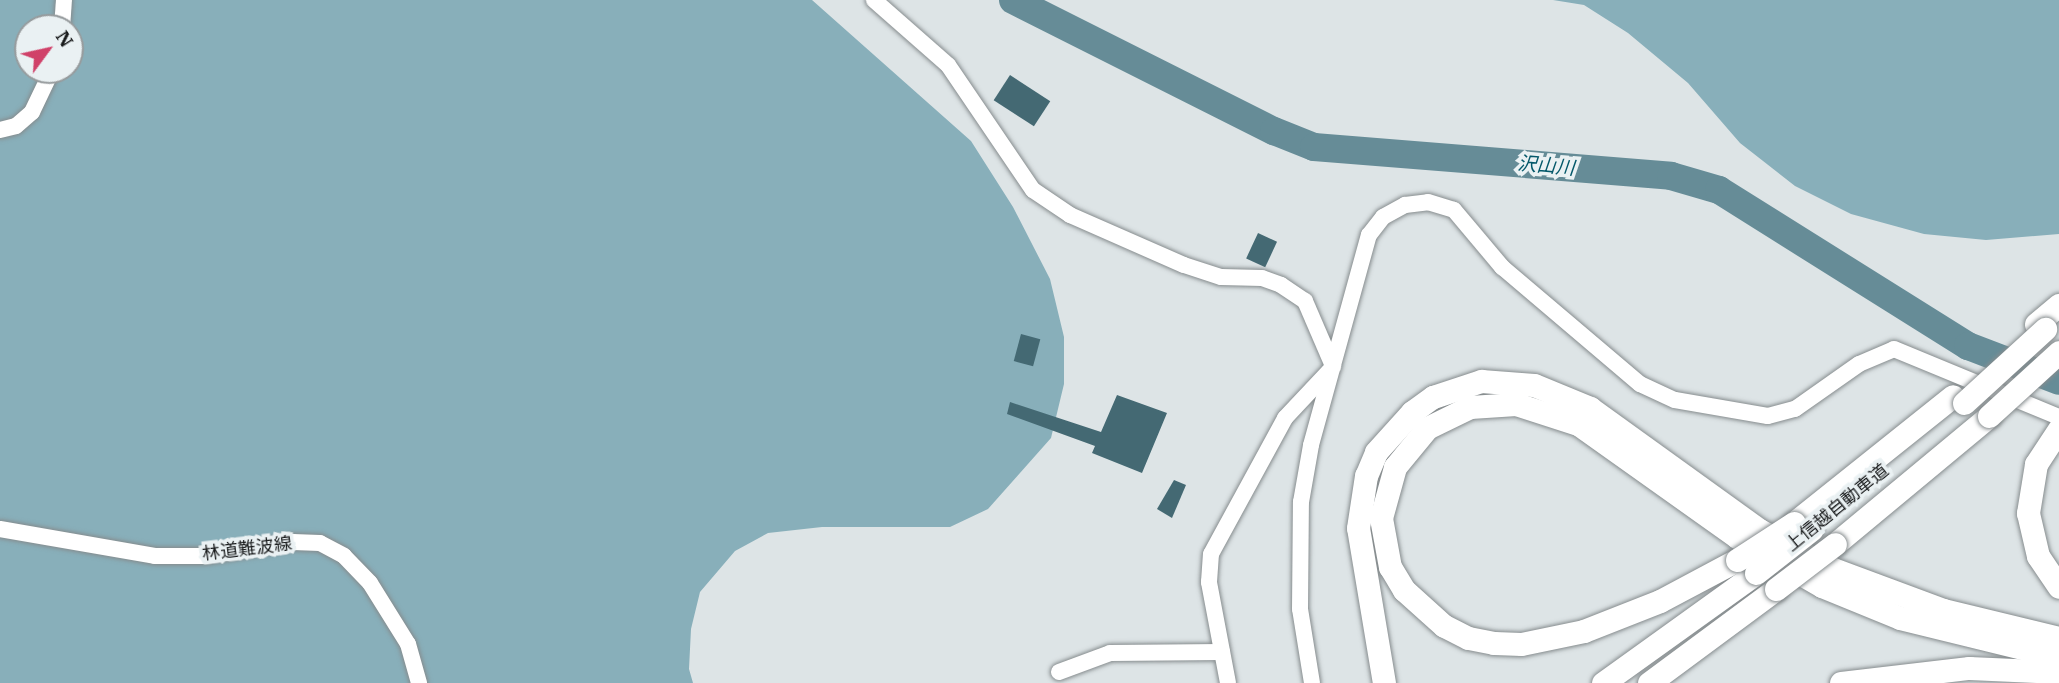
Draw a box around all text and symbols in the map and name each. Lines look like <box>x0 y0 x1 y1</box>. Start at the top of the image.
north arrow <box>14 14 84 84</box>
text: N <box>51 26 79 51</box>
water label: 沢山川 <box>1517 152 1575 180</box>
street label: 上信越自動車道 <box>1781 460 1893 556</box>
street label: 林道難波線 <box>201 533 293 565</box>

